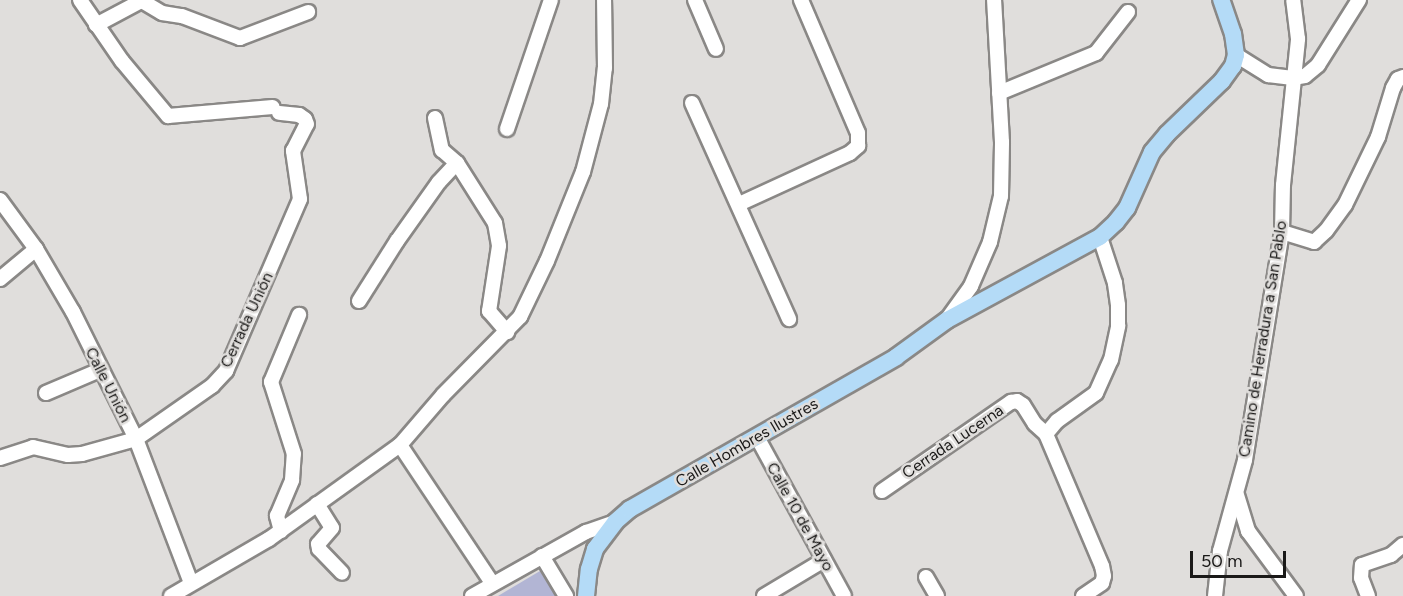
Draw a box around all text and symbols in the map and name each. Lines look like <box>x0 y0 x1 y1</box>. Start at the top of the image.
street label: Camino de Herradura a San Pablo <box>1235 219 1291 459</box>
street label: Cerrada Unión <box>217 269 277 371</box>
street label: Calle Unión <box>81 344 135 426</box>
street label: Calle Hombres Ilustres <box>672 394 822 492</box>
street label: Cerrada Lucerna <box>899 401 1007 483</box>
street label: Calle 10 de Mayo <box>762 459 838 575</box>
scale bar <box>1193 539 1289 577</box>
text: 50 m <box>1201 550 1243 572</box>

